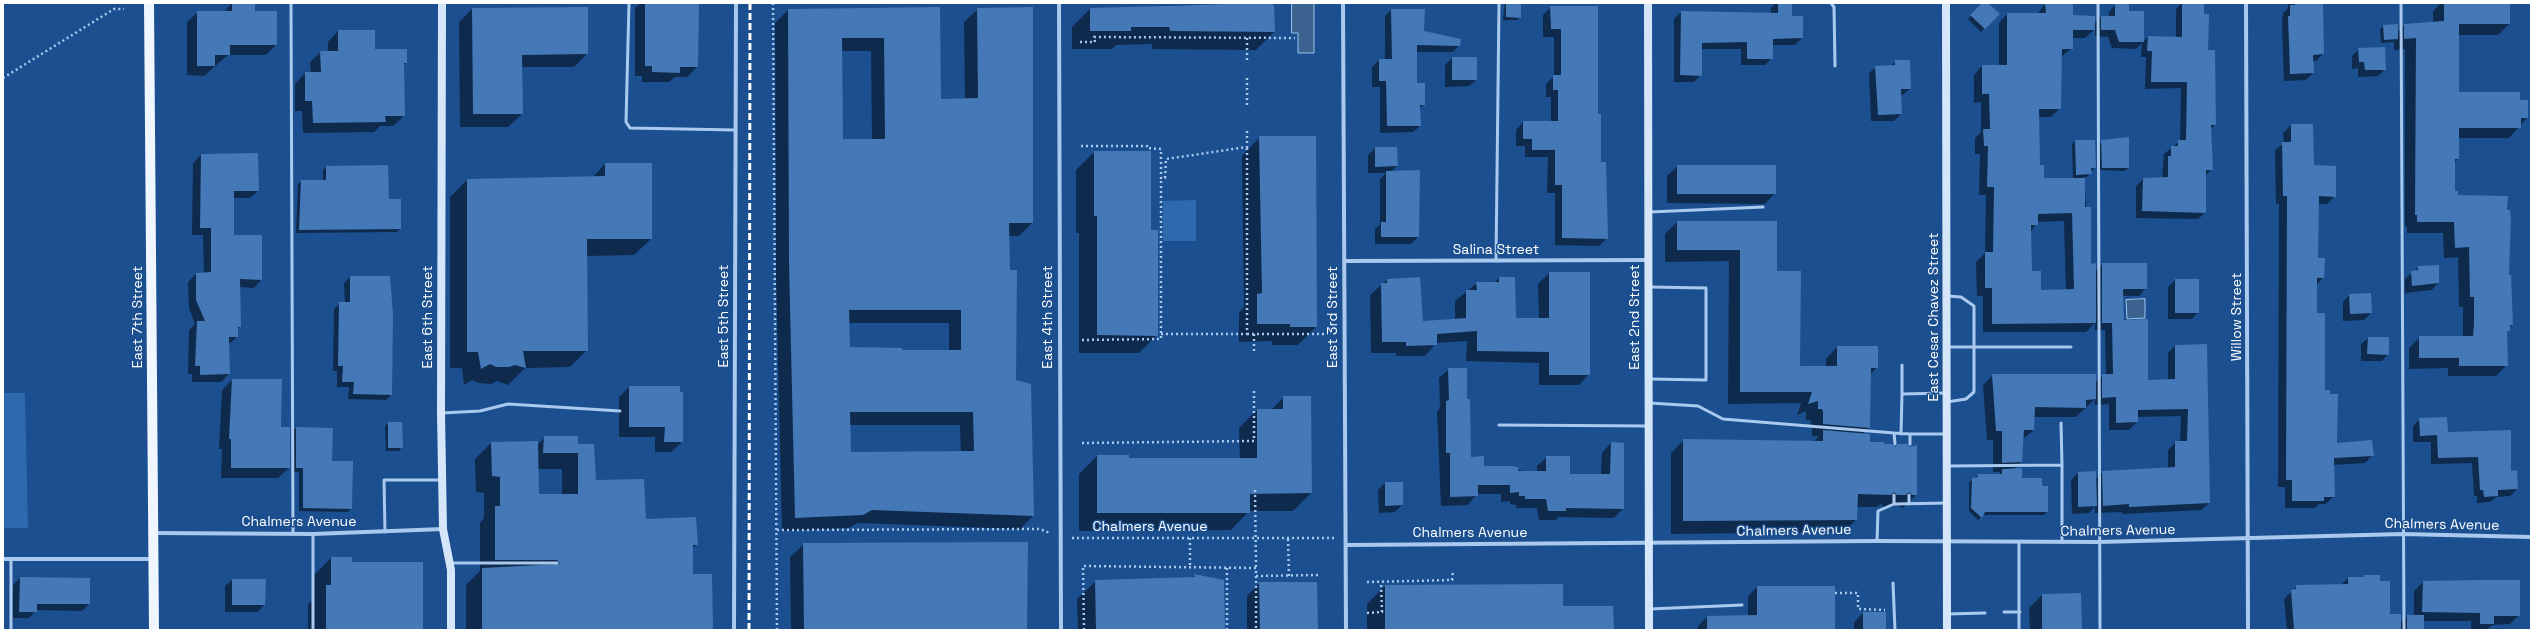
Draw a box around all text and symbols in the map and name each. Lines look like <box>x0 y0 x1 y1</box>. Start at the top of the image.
street label: East Cesar Chavez Street <box>1926 233 1942 401</box>
street label: Salina Street <box>1453 242 1539 258</box>
street label: East 2nd Street <box>1627 264 1643 370</box>
street label: East 6th Street <box>420 265 436 369</box>
street label: East 5th Street <box>716 265 732 367</box>
street label: East 4th Street <box>1040 265 1056 369</box>
street label: East 7th Street <box>130 266 146 368</box>
street label: East 3rd Street <box>1325 266 1341 368</box>
street label: Willow Street <box>2229 273 2245 361</box>
street label: Chalmers Avenue <box>242 514 356 530</box>
street label: Chalmers Avenue <box>2384 516 2500 534</box>
street label: Chalmers Avenue <box>1093 519 1207 535</box>
street label: Chalmers Avenue <box>1736 522 1852 540</box>
street label: Chalmers Avenue <box>2060 522 2176 540</box>
street label: Chalmers Avenue <box>1413 525 1527 541</box>

